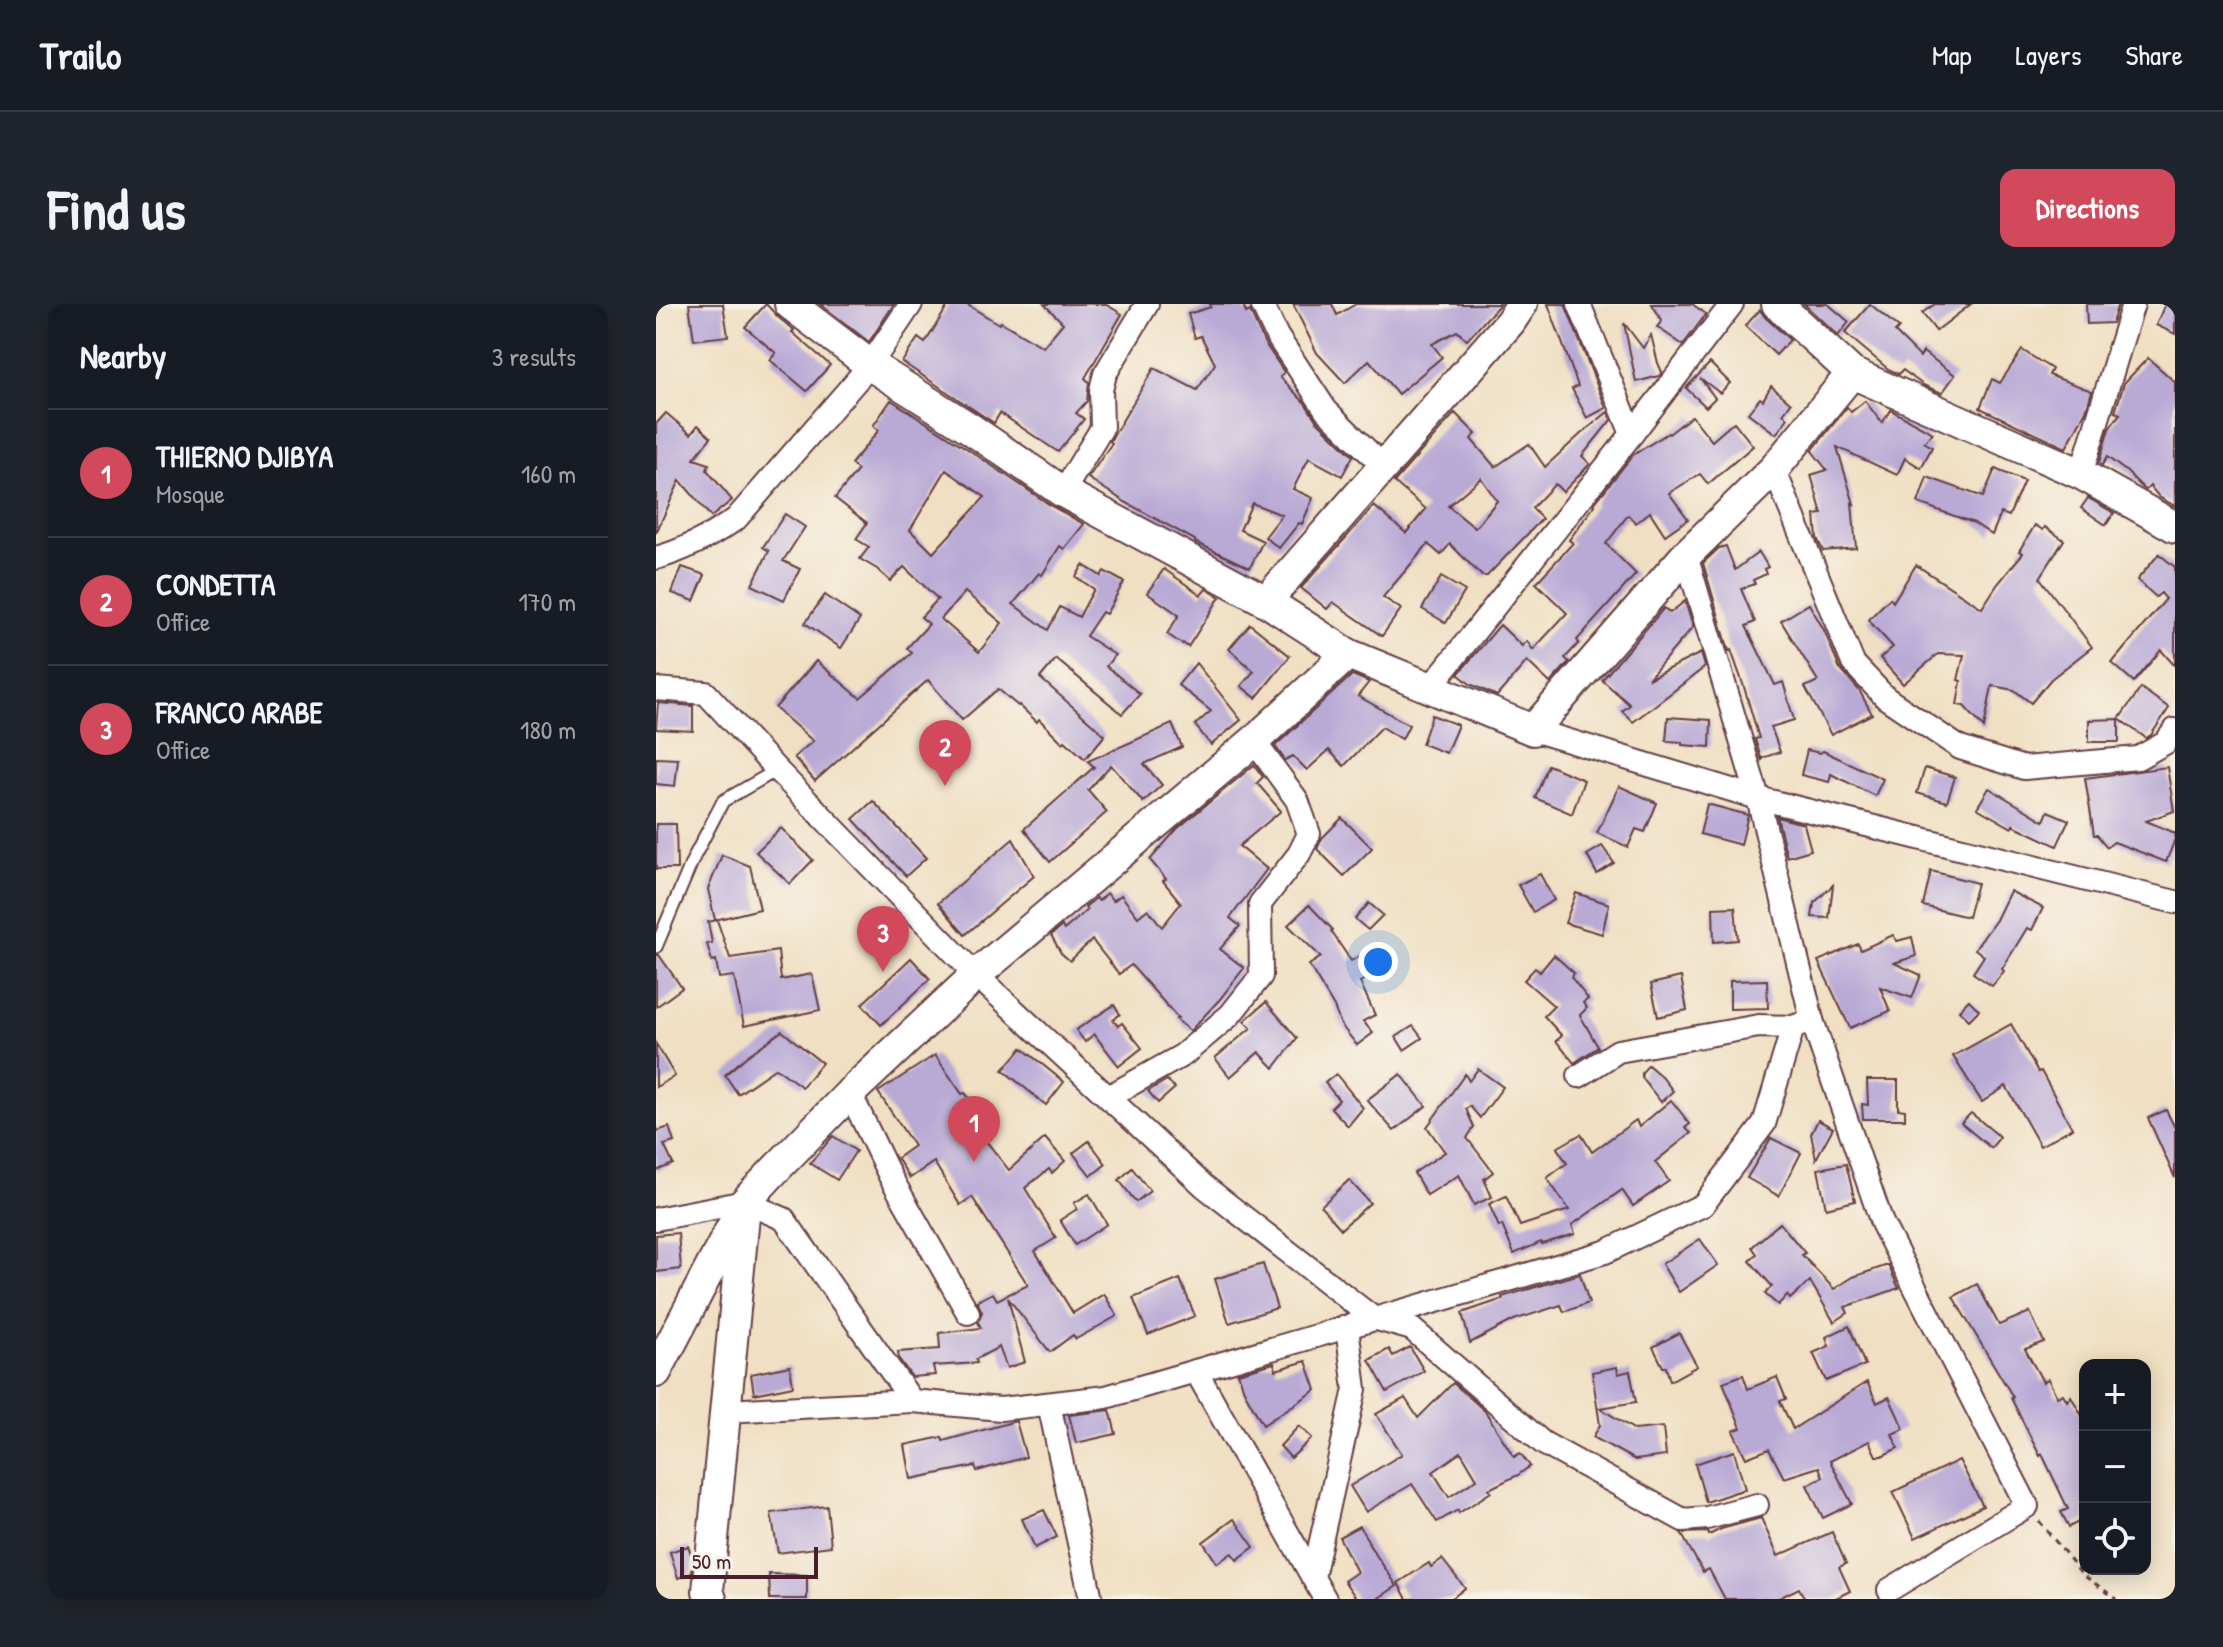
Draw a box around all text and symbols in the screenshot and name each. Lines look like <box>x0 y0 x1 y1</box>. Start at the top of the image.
text: Trailo <box>40 29 121 81</box>
text: Map <box>1932 36 1972 74</box>
text: Layers <box>2016 36 2081 74</box>
text: Share <box>2125 36 2183 74</box>
button: Directions <box>2000 169 2175 247</box>
text: Find us <box>48 171 186 246</box>
text: Nearby <box>80 333 166 379</box>
text: 3 results <box>492 339 576 374</box>
text: THIERNO DJIBYA <box>156 436 333 476</box>
text: 1 <box>101 456 111 491</box>
text: 160 m <box>521 456 576 491</box>
text: Mosque <box>156 476 225 511</box>
text: CONDETTA <box>156 564 275 604</box>
text: 2 <box>100 584 112 619</box>
text: 170 m <box>518 584 576 619</box>
text: Office <box>156 604 210 639</box>
text: FRANCO ARABE <box>156 692 323 732</box>
text: 3 <box>100 712 112 747</box>
text: 180 m <box>520 712 576 747</box>
pin: 2 <box>919 720 971 786</box>
text: Office <box>156 732 210 767</box>
pin: 3 <box>857 906 909 972</box>
your location <box>1358 942 1398 982</box>
pin: 1 <box>948 1096 1000 1162</box>
map controls <box>2079 1359 2151 1575</box>
button: + <box>2079 1359 2151 1431</box>
button: − <box>2079 1431 2151 1503</box>
button: locate <box>2079 1503 2151 1575</box>
scale bar <box>680 1543 818 1579</box>
text: 50 m <box>692 1546 731 1576</box>

